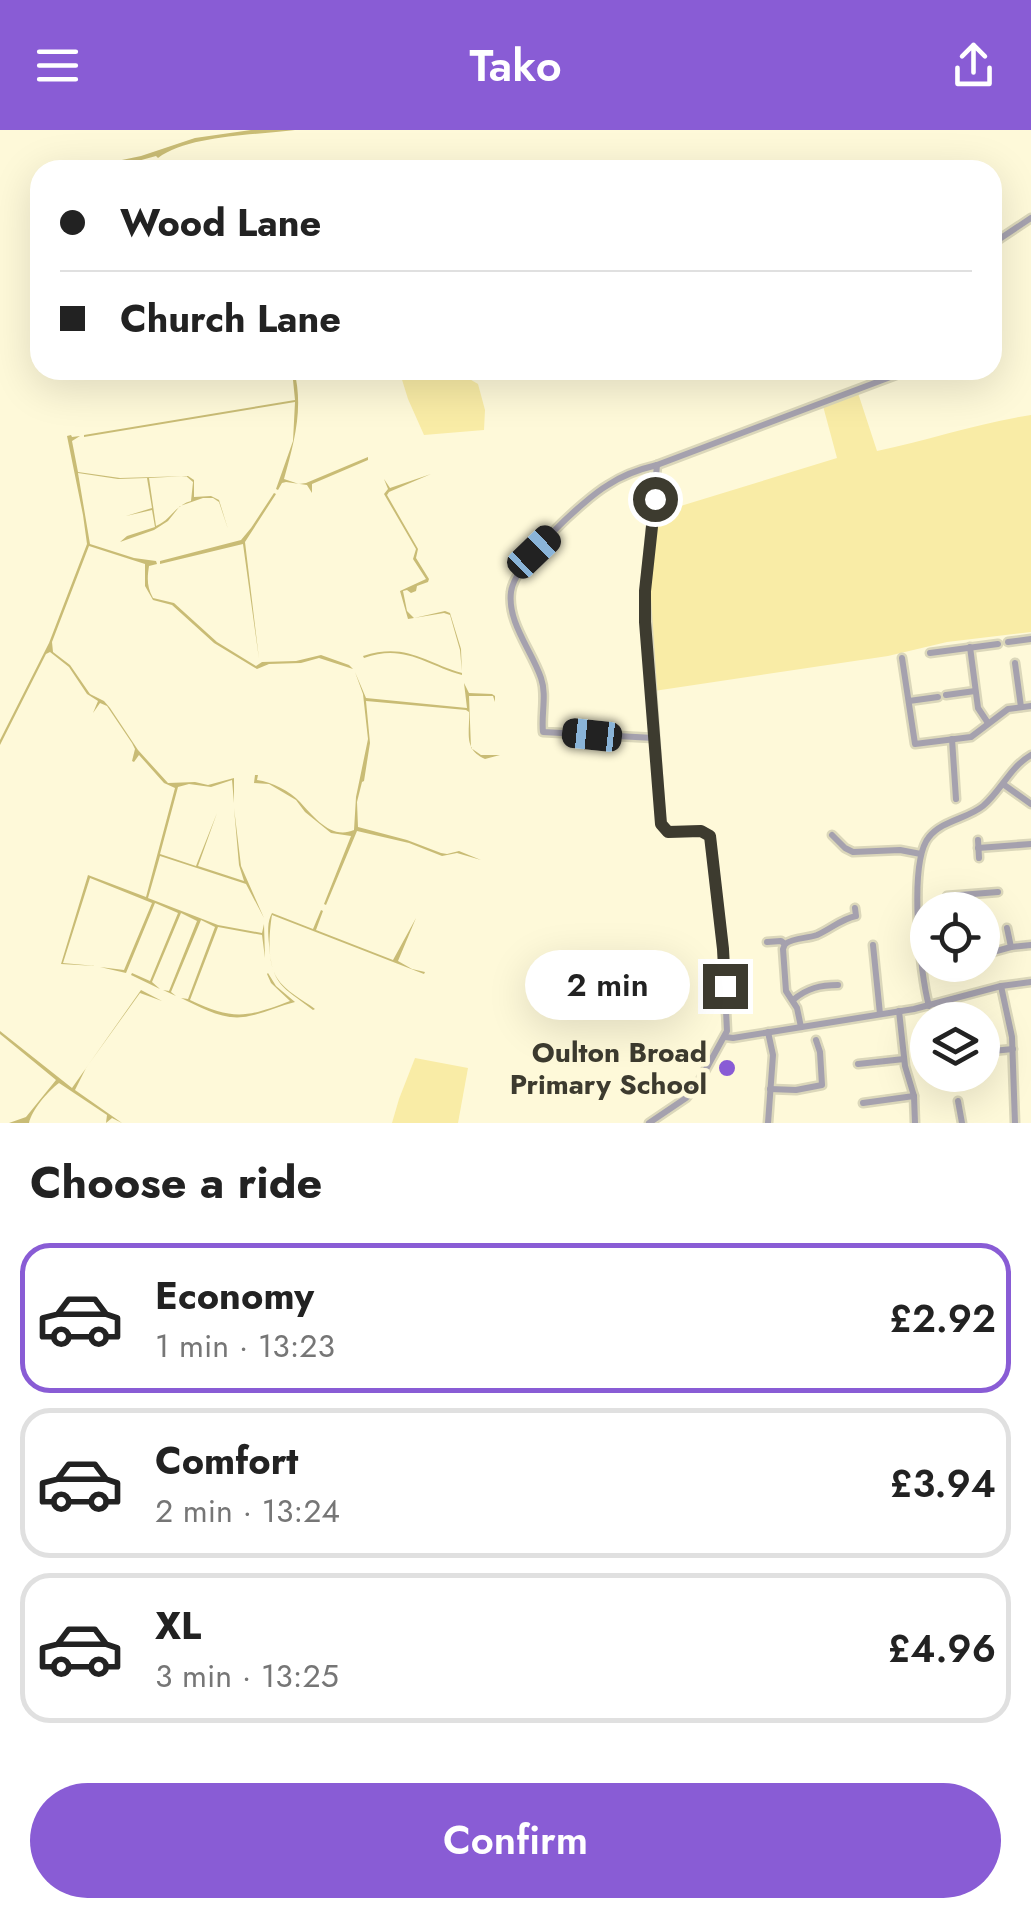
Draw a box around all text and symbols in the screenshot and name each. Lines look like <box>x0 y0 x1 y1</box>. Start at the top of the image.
text: Tako <box>469 33 562 98</box>
icon: menu <box>30 38 85 93</box>
icon: share <box>946 38 1001 93</box>
text: Wood Lane <box>120 195 321 250</box>
text: Church Lane <box>120 291 341 346</box>
route start <box>633 477 678 522</box>
car <box>502 520 566 584</box>
car <box>561 717 623 753</box>
map controls <box>910 892 1000 1092</box>
button: locate <box>910 892 1000 982</box>
callout: 2 min <box>525 951 690 1021</box>
text: 2 min <box>566 962 649 1008</box>
route end <box>703 964 748 1009</box>
button: layers <box>910 1002 1000 1092</box>
place label: Oulton Broad Primary School <box>510 1032 707 1105</box>
marker: Oulton Broad Primary School <box>716 1057 738 1079</box>
text: Choose a ride <box>30 1150 322 1215</box>
text: Economy <box>155 1268 314 1323</box>
icon: car <box>35 1273 125 1363</box>
text: £2.92 <box>889 1291 996 1346</box>
text: 1 min · 13:23 <box>155 1323 335 1369</box>
text: Comfort <box>155 1433 298 1488</box>
icon: car <box>35 1438 125 1528</box>
text: £3.94 <box>890 1456 996 1511</box>
text: 2 min · 13:24 <box>155 1488 340 1534</box>
text: XL <box>155 1598 201 1653</box>
icon: car <box>35 1603 125 1693</box>
text: £4.96 <box>887 1621 996 1676</box>
text: 3 min · 13:25 <box>155 1653 339 1699</box>
button: Confirm <box>30 1783 1001 1898</box>

